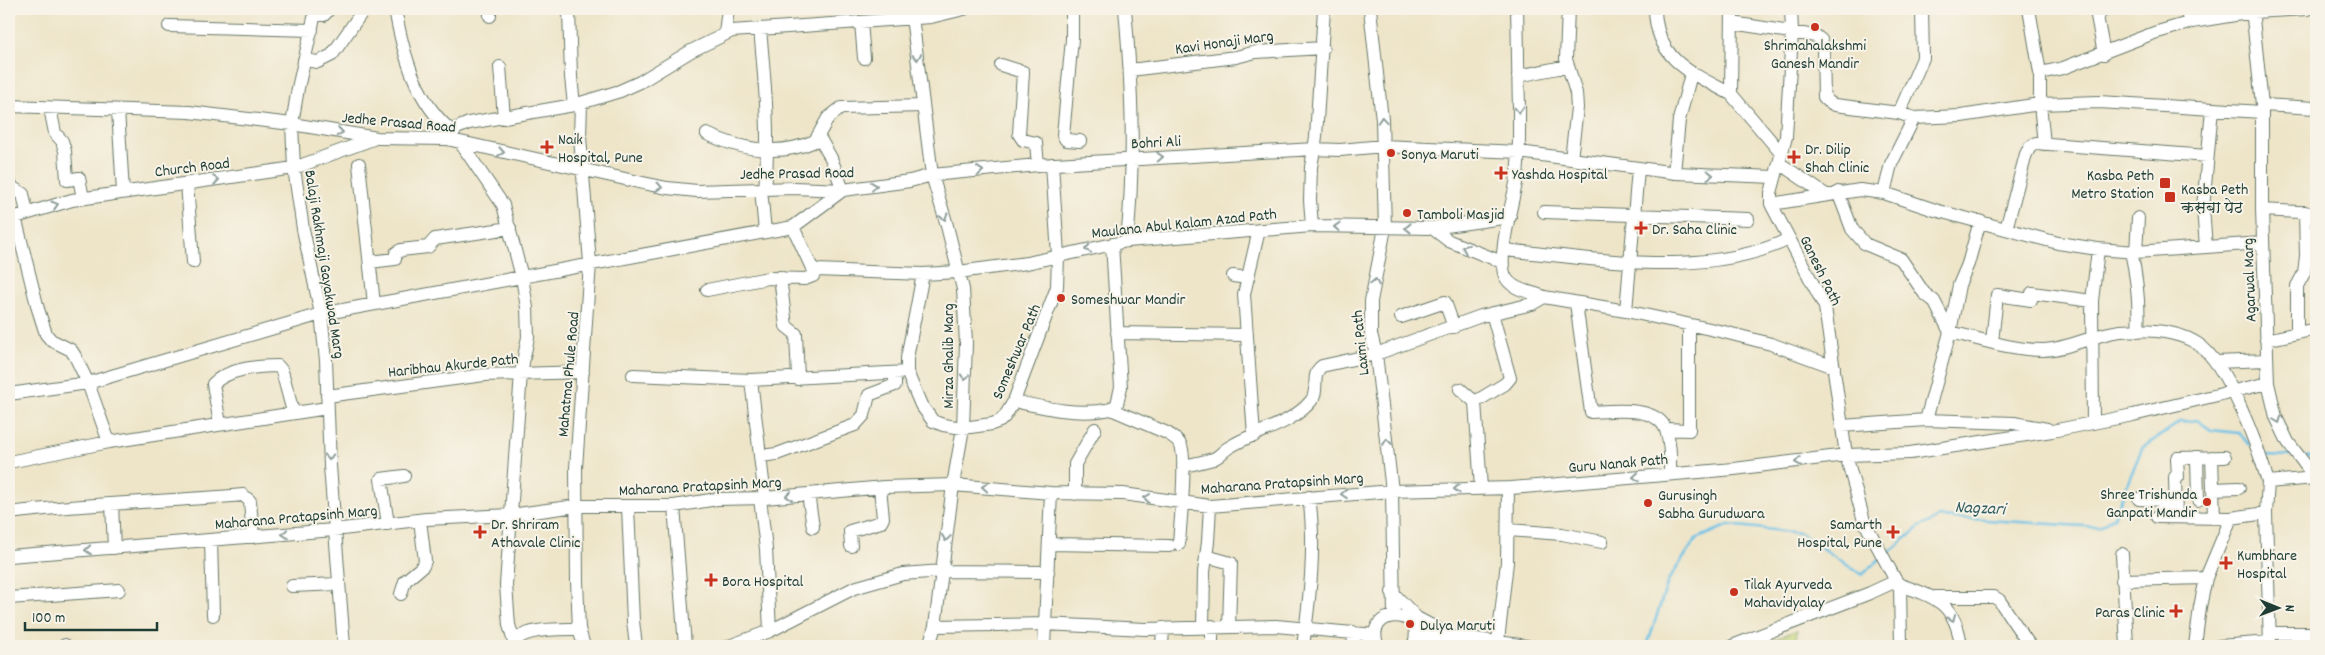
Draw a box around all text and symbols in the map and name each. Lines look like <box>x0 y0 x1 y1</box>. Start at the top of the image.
marker: Shrimahalakshmi Ganesh Mandir <box>1809 21 1821 33</box>
street label: Kavi Honaji Marg <box>1174 25 1275 62</box>
place label: Shrimahalakshmi Ganesh Mandir <box>1764 35 1866 76</box>
one-way arrow <box>911 53 922 61</box>
one-way arrow <box>1513 106 1524 114</box>
street label: Jedhe Prasad Road <box>341 107 457 140</box>
one-way arrow <box>1376 116 1387 124</box>
one-way arrow <box>336 127 345 137</box>
place label: Naik Hospital, Pune <box>558 129 643 170</box>
street label: Bohri Ali <box>1131 131 1182 156</box>
place label: Dr. Dilip Shah Clinic <box>1805 139 1869 180</box>
marker: Naik Hospital, Pune <box>540 140 554 154</box>
place label: Sonya Maruti <box>1401 144 1479 167</box>
one-way arrow <box>496 147 505 157</box>
marker: Sonya Maruti <box>1385 147 1397 159</box>
marker: Dr. Dilip Shah Clinic <box>1787 150 1801 164</box>
street label: Church Road <box>153 152 231 184</box>
one-way arrow <box>1156 152 1164 163</box>
street label: Jedhe Prasad Road <box>740 162 854 187</box>
place label: Yashda Hospital <box>1512 164 1608 187</box>
one-way arrow <box>976 165 984 176</box>
place label: Kasba Peth Metro Station <box>2071 165 2154 206</box>
marker: Yashda Hospital <box>1494 166 1508 180</box>
street label: Balaji Rakhmaji Gayakwad Marg <box>297 168 350 360</box>
one-way arrow <box>1706 169 1714 180</box>
one-way arrow <box>211 175 220 185</box>
marker: Kasba Peth Metro Station <box>2158 176 2172 190</box>
place label: Kasba Peth कसबा पेठ <box>2180 179 2248 220</box>
one-way arrow <box>655 181 664 191</box>
one-way arrow <box>870 181 878 192</box>
marker: Kasba Peth कसबा पेठ <box>2163 190 2177 204</box>
one-way arrow <box>51 200 59 210</box>
street label: Maulana Abul Kalam Azad Path <box>1091 203 1278 246</box>
place label: Tamboli Masjid <box>1417 204 1505 227</box>
marker: Tamboli Masjid <box>1401 207 1413 219</box>
one-way arrow <box>938 212 948 221</box>
place label: Dr. Saha Clinic <box>1652 219 1737 242</box>
one-way arrow <box>1332 221 1340 232</box>
marker: Dr. Saha Clinic <box>1634 221 1648 235</box>
one-way arrow <box>1404 223 1412 233</box>
street label: Ganesh Path <box>1793 232 1847 310</box>
street label: Agarwal Marg <box>2238 237 2263 322</box>
one-way arrow <box>1084 243 1092 254</box>
one-way arrow <box>1461 243 1470 254</box>
one-way arrow <box>1369 277 1379 286</box>
place label: Someshwar Mandir <box>1071 289 1185 312</box>
marker: Someshwar Mandir <box>1055 292 1067 304</box>
street label: Someshwar Path <box>987 301 1048 403</box>
street label: Mirza Ghalib Marg <box>938 303 961 409</box>
street label: Laxmi Path <box>1347 309 1376 377</box>
street label: Mahatma Phule Road <box>553 311 586 438</box>
street label: Haribhau Akurde Path <box>387 348 520 385</box>
one-way arrow <box>960 374 970 381</box>
one-way arrow <box>2272 415 2282 424</box>
one-way arrow <box>1382 438 1393 446</box>
street label: Guru Nanak Path <box>1567 449 1669 480</box>
one-way arrow <box>324 453 335 461</box>
one-way arrow <box>1794 457 1803 467</box>
street label: Maharana Pratapsinh Marg <box>1200 467 1364 502</box>
one-way arrow <box>1632 471 1640 482</box>
street label: Maharana Pratapsinh Marg <box>618 472 782 503</box>
one-way arrow <box>981 482 989 493</box>
one-way arrow <box>1453 484 1460 494</box>
place label: Shree Trishunda Ganpati Mandir <box>2100 484 2197 525</box>
place label: Gurusingh Sabha Gurudwara <box>1658 485 1765 526</box>
one-way arrow <box>1340 489 1348 500</box>
one-way arrow <box>784 490 792 501</box>
one-way arrow <box>1143 493 1152 503</box>
water label: Nagzari <box>1954 496 2008 523</box>
marker: Shree Trishunda Ganpati Mandir <box>2201 496 2213 508</box>
marker: Gurusingh Sabha Gurudwara <box>1642 497 1654 509</box>
street label: Maharana Pratapsinh Marg <box>214 500 378 537</box>
place label: Dr. Shriram Athavale Clinic <box>491 514 581 555</box>
place label: Samarth Hospital, Pune <box>1797 514 1882 555</box>
marker: Dr. Shriram Athavale Clinic <box>473 525 487 539</box>
marker: Samarth Hospital, Pune <box>1886 525 1900 539</box>
one-way arrow <box>281 528 289 539</box>
one-way arrow <box>942 534 952 542</box>
one-way arrow <box>84 544 92 555</box>
place label: Kumbhare Hospital <box>2237 545 2297 586</box>
marker: Kumbhare Hospital <box>2219 556 2233 570</box>
place label: Bora Hospital <box>722 571 804 594</box>
marker: Bora Hospital <box>704 573 718 587</box>
place label: Tilak Ayurveda Mahavidyalay <box>1744 574 1832 615</box>
north arrow <box>2252 582 2302 632</box>
marker: Tilak Ayurveda Mahavidyalay <box>1728 586 1740 598</box>
scale bar <box>25 600 158 632</box>
place label: Paras Clinic <box>2095 602 2165 625</box>
marker: Paras Clinic <box>2169 604 2183 618</box>
text: N <box>2279 605 2299 612</box>
text: 100 m <box>32 608 65 630</box>
one-way arrow <box>1946 613 1956 622</box>
place label: Dulya Maruti <box>1420 615 1495 638</box>
marker: Dulya Maruti <box>1404 618 1416 630</box>

